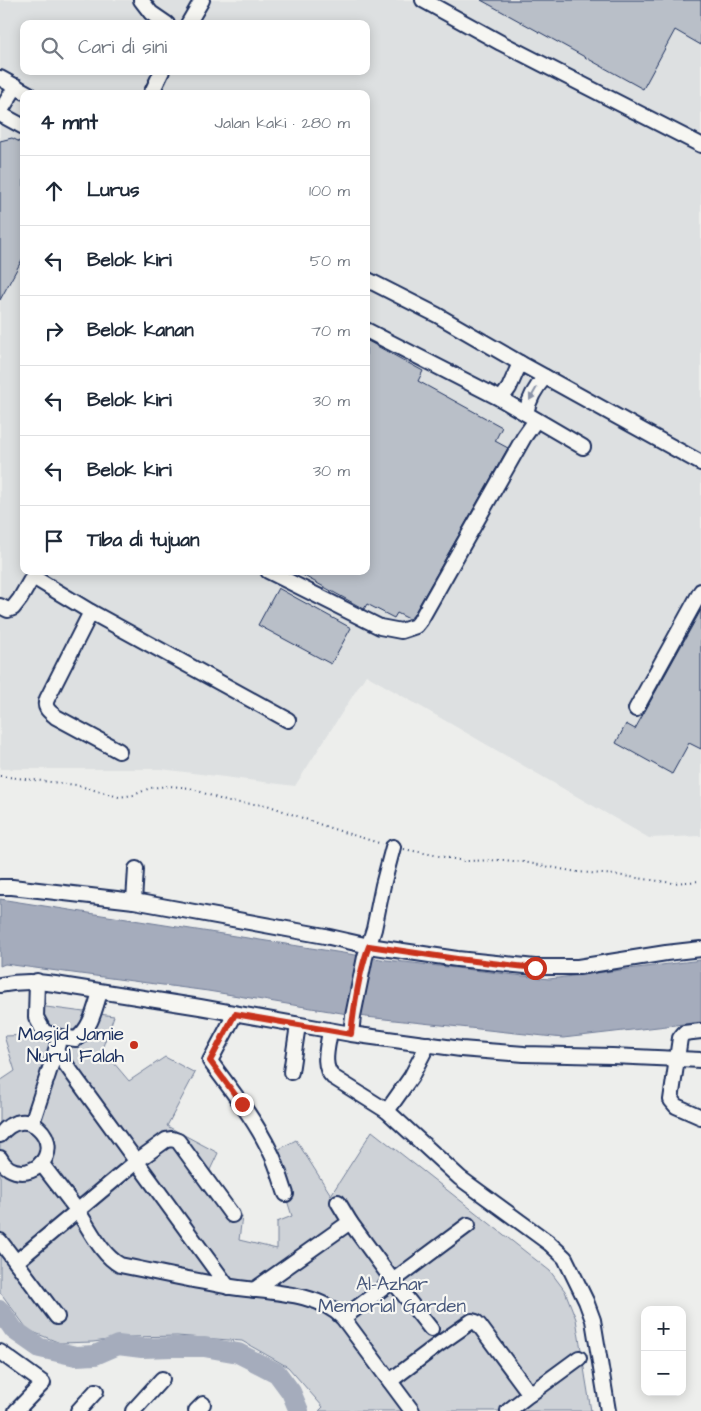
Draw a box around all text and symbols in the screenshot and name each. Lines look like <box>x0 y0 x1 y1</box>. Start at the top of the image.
search box <box>20 20 370 75</box>
icon: search <box>38 34 66 62</box>
text: Cari di sini <box>78 34 167 61</box>
text: 4 mnt <box>40 108 98 137</box>
text: Jalan kaki · 280 m <box>215 112 350 134</box>
icon: ahead <box>40 177 68 205</box>
text: Lurus <box>87 177 139 204</box>
text: 100 m <box>309 180 350 202</box>
icon: left <box>40 247 68 275</box>
text: Belok kiri <box>87 247 172 274</box>
text: 50 m <box>310 250 350 272</box>
icon: right <box>40 317 68 345</box>
text: Belok kanan <box>87 317 194 344</box>
text: 70 m <box>311 320 350 342</box>
one-way arrow <box>529 386 537 401</box>
icon: left <box>40 387 68 415</box>
text: Belok kiri <box>87 387 172 414</box>
text: 30 m <box>313 390 350 412</box>
icon: left <box>40 457 68 485</box>
text: Belok kiri <box>87 457 172 484</box>
text: 30 m <box>313 460 350 482</box>
icon: arrive <box>40 527 68 555</box>
text: Tiba di tujuan <box>87 527 199 554</box>
route start <box>524 957 547 980</box>
place label: Masjid Jamie Nurul Falah <box>18 1021 125 1070</box>
marker: Masjid Jamie Nurul Falah <box>128 1039 140 1051</box>
route end <box>231 1093 254 1116</box>
park label: Al-Azhar Memorial Garden <box>318 1271 466 1320</box>
map controls <box>641 1306 686 1396</box>
button: + <box>641 1306 686 1351</box>
button: − <box>641 1351 686 1396</box>

